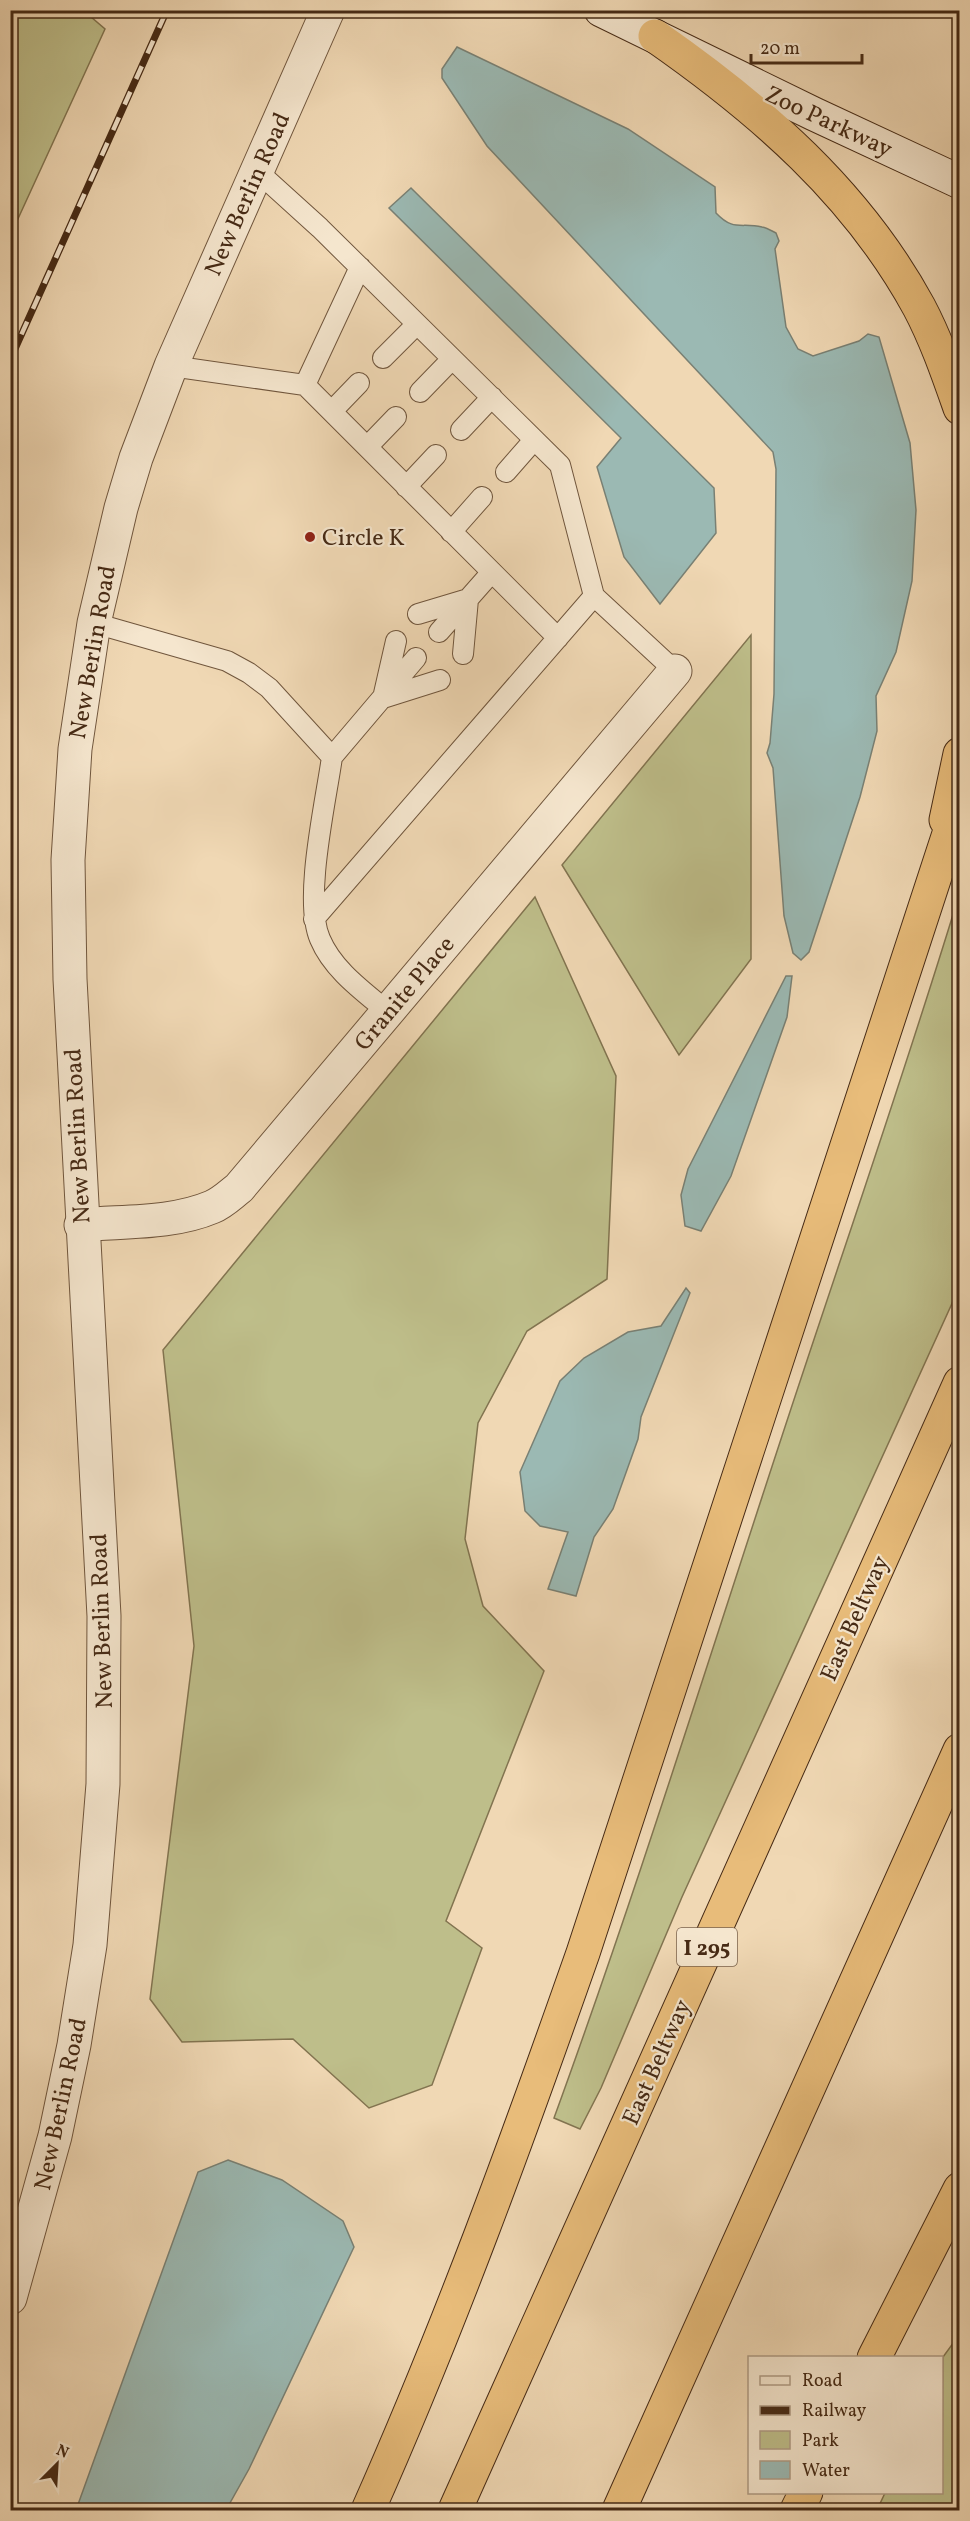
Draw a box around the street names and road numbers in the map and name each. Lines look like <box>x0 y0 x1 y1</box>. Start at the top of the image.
street label: Zoo Parkway <box>759 78 898 167</box>
street label: New Berlin Road <box>198 108 300 282</box>
street label: New Berlin Road <box>62 563 126 742</box>
street label: Granite Place <box>347 929 464 1059</box>
street label: New Berlin Road <box>57 1047 101 1225</box>
street label: New Berlin Road <box>83 1533 123 1709</box>
street label: East Beltway <box>813 1550 899 1687</box>
road number: I 295 <box>677 1928 737 1966</box>
street label: East Beltway <box>615 1994 701 2131</box>
street label: New Berlin Road <box>27 2015 97 2194</box>

